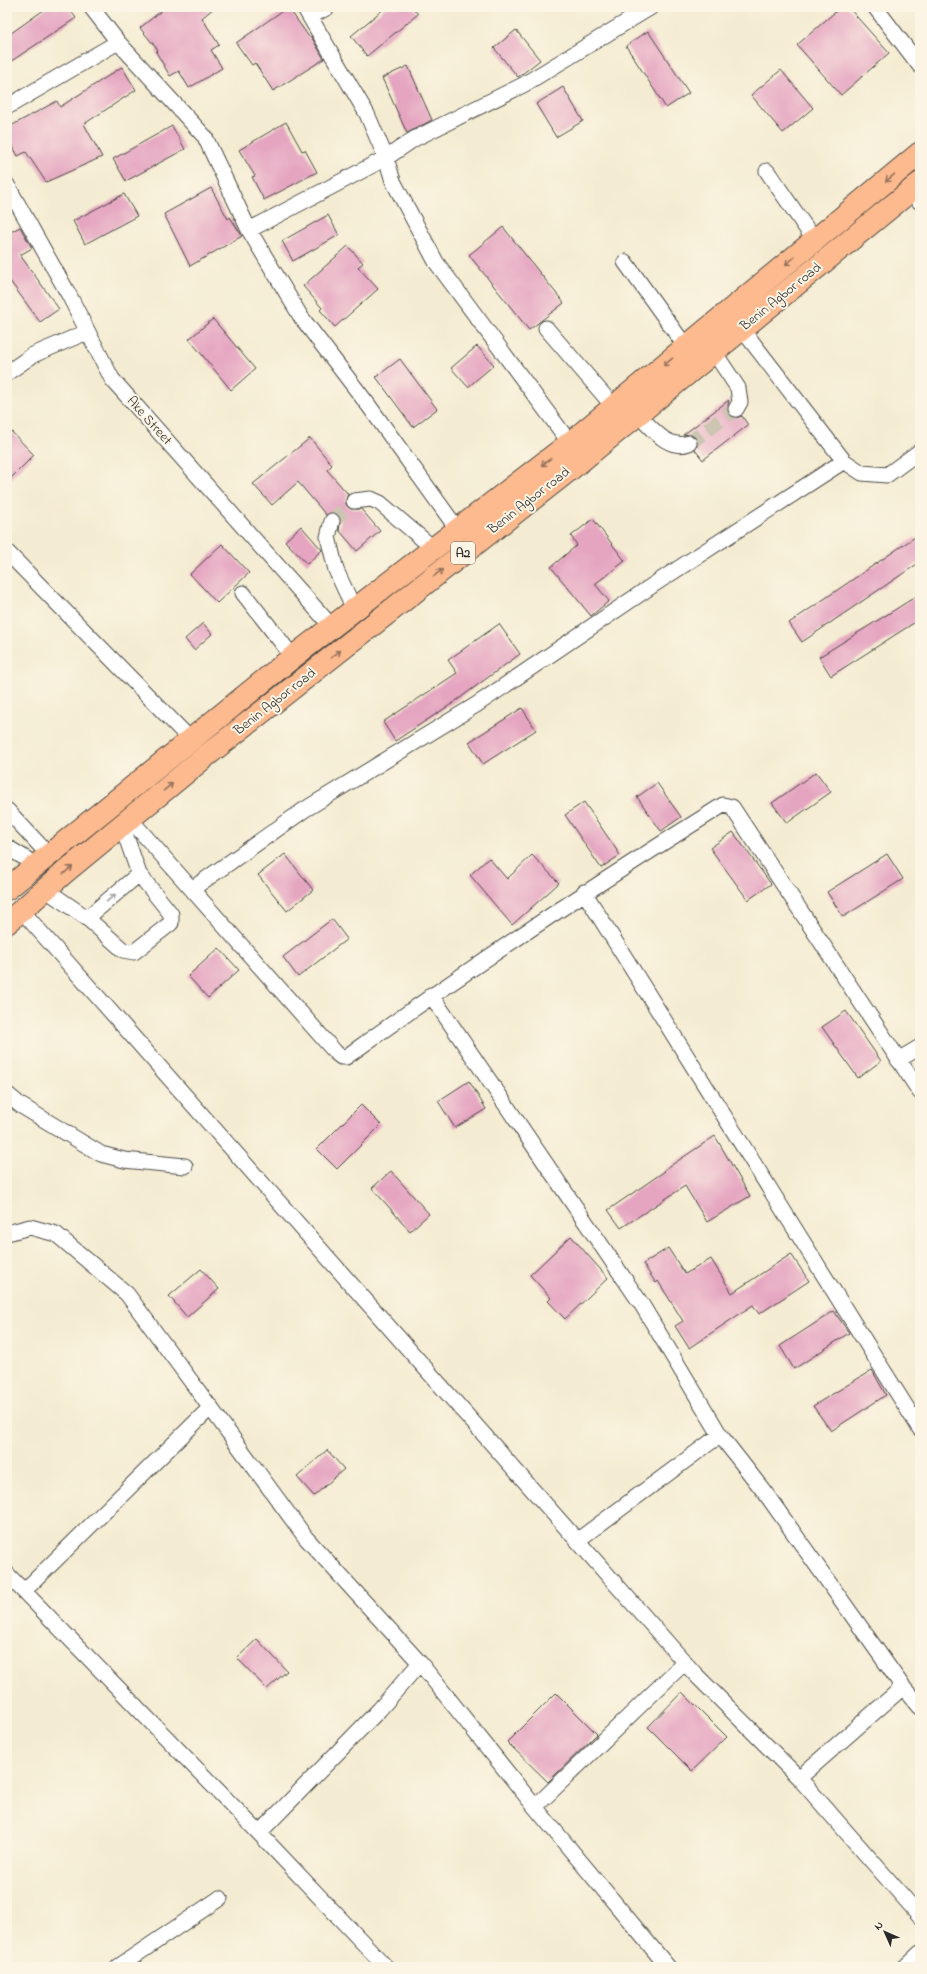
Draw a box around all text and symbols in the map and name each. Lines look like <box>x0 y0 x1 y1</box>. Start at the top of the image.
one-way arrow <box>885 174 895 183</box>
street label: Benin Agbor road <box>735 257 827 338</box>
one-way arrow <box>784 257 795 266</box>
one-way arrow <box>663 357 674 366</box>
street label: Ake Street <box>121 392 177 450</box>
one-way arrow <box>540 458 551 466</box>
street label: Benin Agbor road <box>483 462 575 541</box>
road number: A2 <box>451 542 475 564</box>
one-way arrow <box>432 569 443 578</box>
one-way arrow <box>330 650 341 658</box>
street label: Benin Agbor road <box>229 663 321 742</box>
one-way arrow <box>163 783 174 792</box>
one-way arrow <box>63 865 73 874</box>
one-way arrow <box>105 893 116 902</box>
north arrow <box>865 1912 905 1952</box>
text: N <box>870 1917 887 1934</box>

